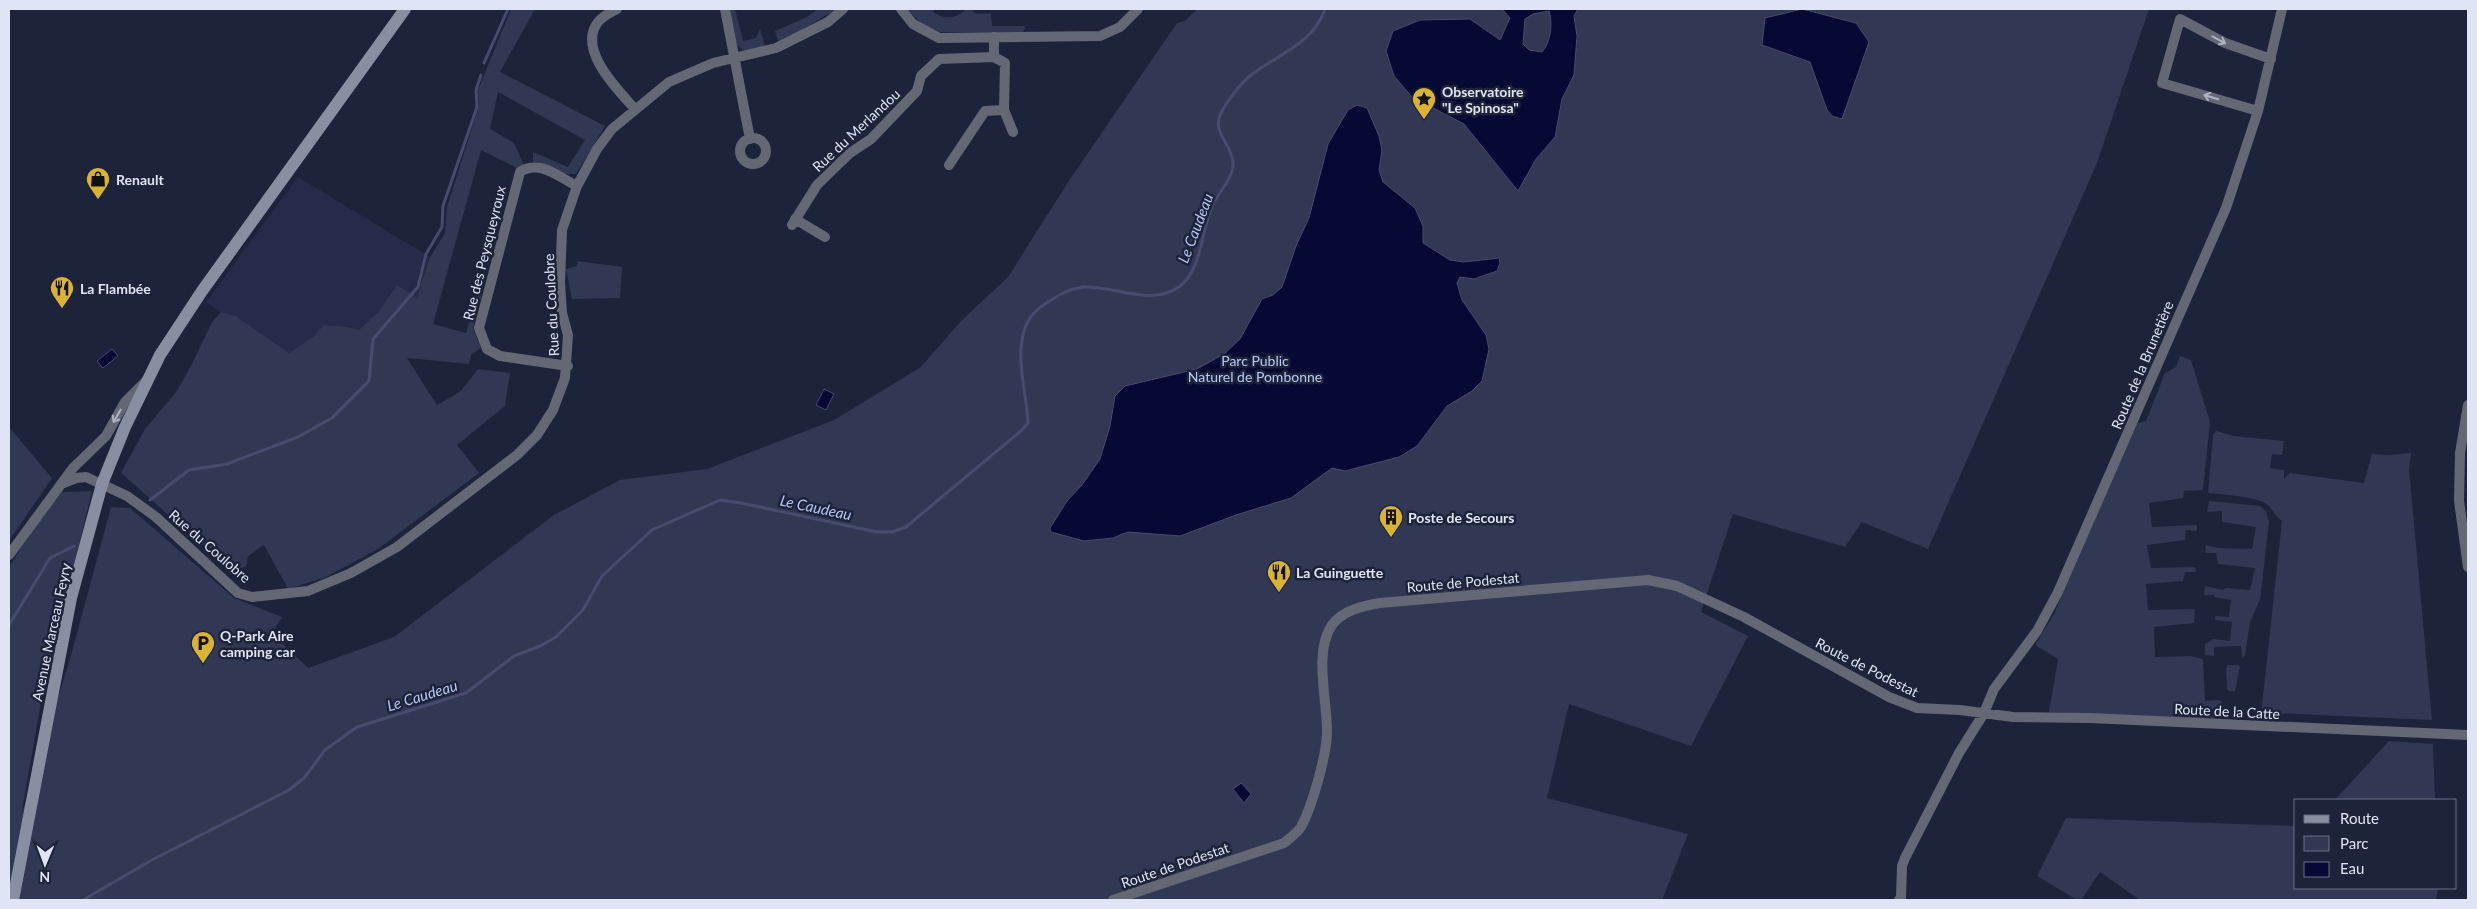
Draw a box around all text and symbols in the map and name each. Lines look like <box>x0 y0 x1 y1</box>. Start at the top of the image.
one-way arrow <box>2212 35 2227 45</box>
place label: Observatoire "Le Spinosa" <box>1442 83 1524 116</box>
street label: Rue du Merlandou <box>809 85 903 175</box>
place icon: Observatoire "Le Spinosa" <box>1411 86 1437 120</box>
one-way arrow <box>2204 92 2220 102</box>
shop icon: Renault <box>85 166 111 200</box>
place label: Renault <box>116 171 164 188</box>
street label: Rue des Peysqueyroux <box>459 184 509 322</box>
water label: Le Caudeau <box>1174 191 1216 265</box>
street label: Rue du Coulobre <box>540 253 562 357</box>
restaurant icon: La Flambée <box>49 275 75 309</box>
place label: La Flambée <box>80 280 151 297</box>
street label: Route de la Brunetière <box>2107 298 2177 432</box>
park label: Parc Public Naturel de Pombonne <box>1188 352 1322 385</box>
one-way arrow <box>112 409 122 423</box>
water label: Le Caudeau <box>778 491 854 523</box>
building icon: Poste de Secours <box>1378 504 1404 538</box>
street label: Rue du Coulobre <box>166 506 254 586</box>
place label: Poste de Secours <box>1408 509 1514 526</box>
restaurant icon: La Guinguette <box>1266 559 1292 593</box>
street label: Avenue Marceau Feyry <box>28 561 74 703</box>
place label: La Guinguette <box>1296 564 1384 581</box>
street label: Route de Podestat <box>1406 569 1520 595</box>
place label: Q-Park Aire camping car <box>220 627 296 660</box>
parking icon: Q-Park Aire camping car <box>190 630 216 664</box>
street label: Route de Podestat <box>1813 634 1921 700</box>
water label: Le Caudeau <box>385 676 460 714</box>
street label: Route de la Catte <box>2174 700 2280 722</box>
legend <box>2294 799 2457 889</box>
text: Route <box>2340 809 2379 827</box>
text: Parc <box>2340 834 2369 852</box>
north arrow <box>20 839 70 889</box>
street label: Route de Podestat <box>1119 839 1231 891</box>
text: Eau <box>2340 859 2364 877</box>
text: N <box>39 869 50 886</box>

